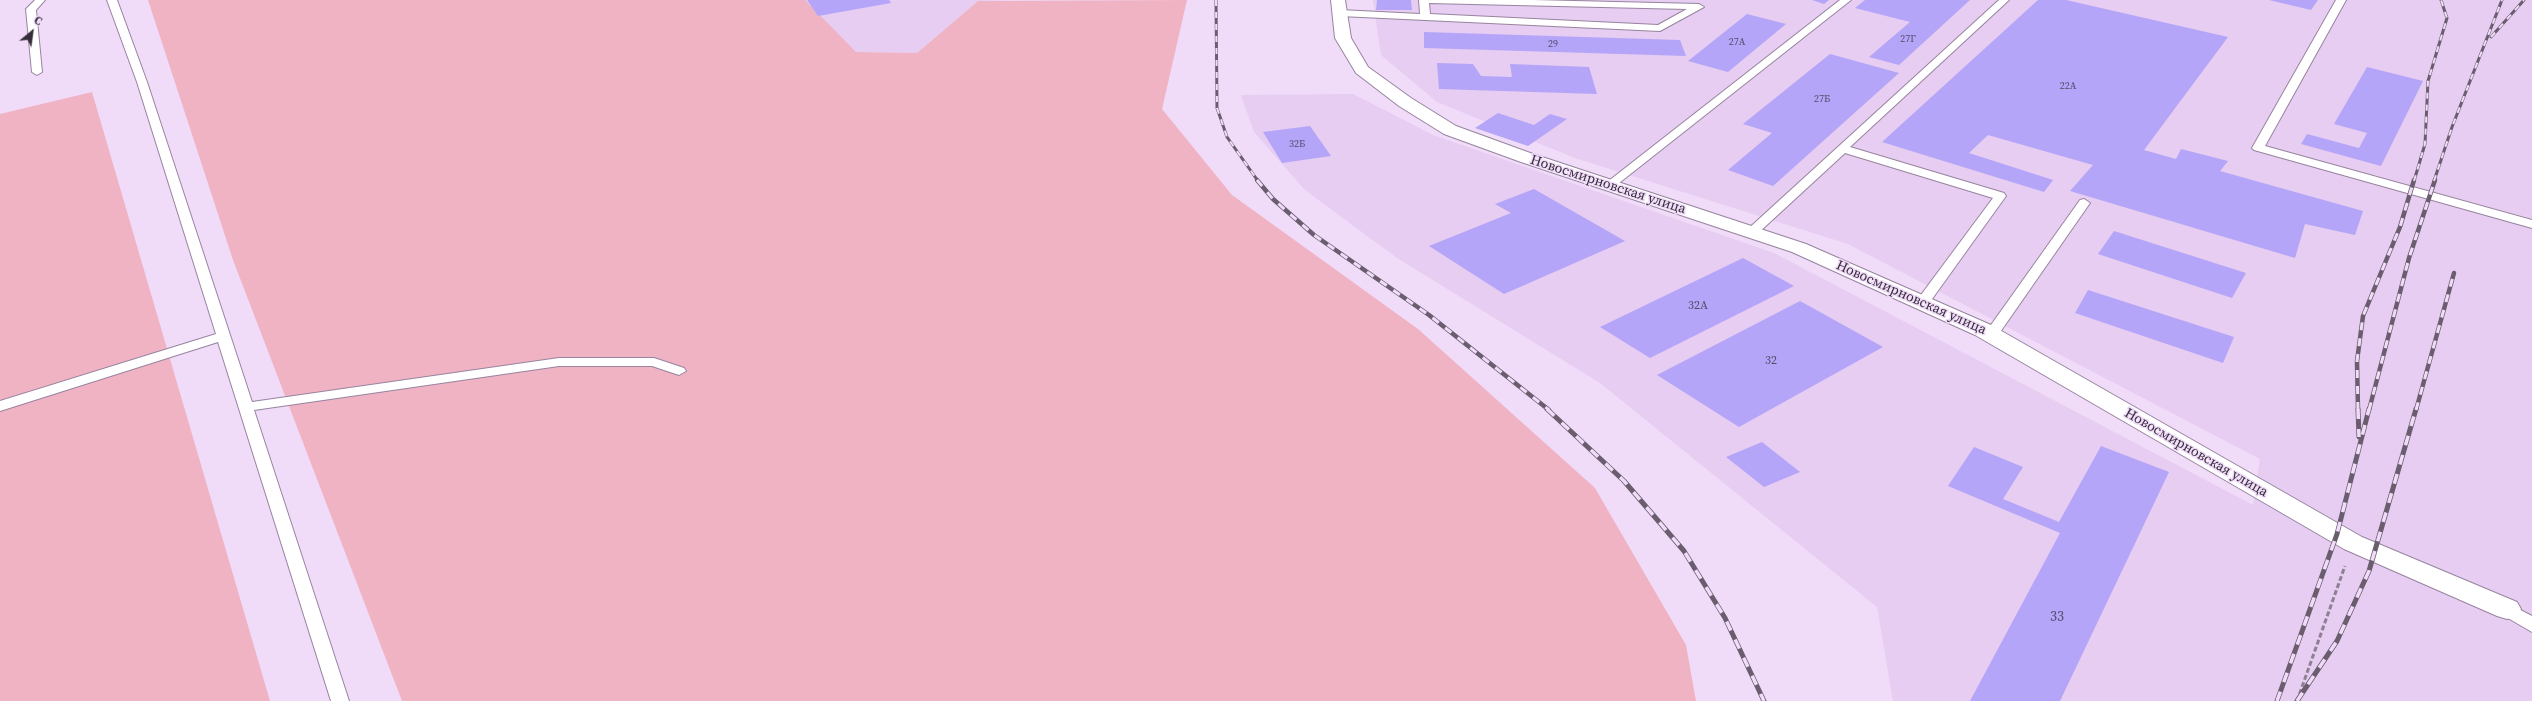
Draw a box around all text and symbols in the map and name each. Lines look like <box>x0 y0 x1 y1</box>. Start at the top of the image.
north arrow <box>12 12 52 52</box>
text: С <box>31 13 45 29</box>
house number: 27Г <box>1900 33 1916 45</box>
house number: 27А <box>1729 36 1745 48</box>
house number: 29 <box>1548 38 1558 50</box>
house number: 22А <box>2060 80 2076 92</box>
house number: 27Б <box>1814 93 1830 105</box>
house number: 32Б <box>1289 138 1305 150</box>
street label: Новосмирновская улица <box>1528 152 1688 218</box>
street label: Новосмирновская улица <box>1833 257 1989 339</box>
house number: 32А <box>1688 299 1708 313</box>
house number: 32 <box>1765 354 1777 368</box>
street label: Новосмирновская улица <box>2121 405 2271 501</box>
house number: 33 <box>2050 609 2064 625</box>

